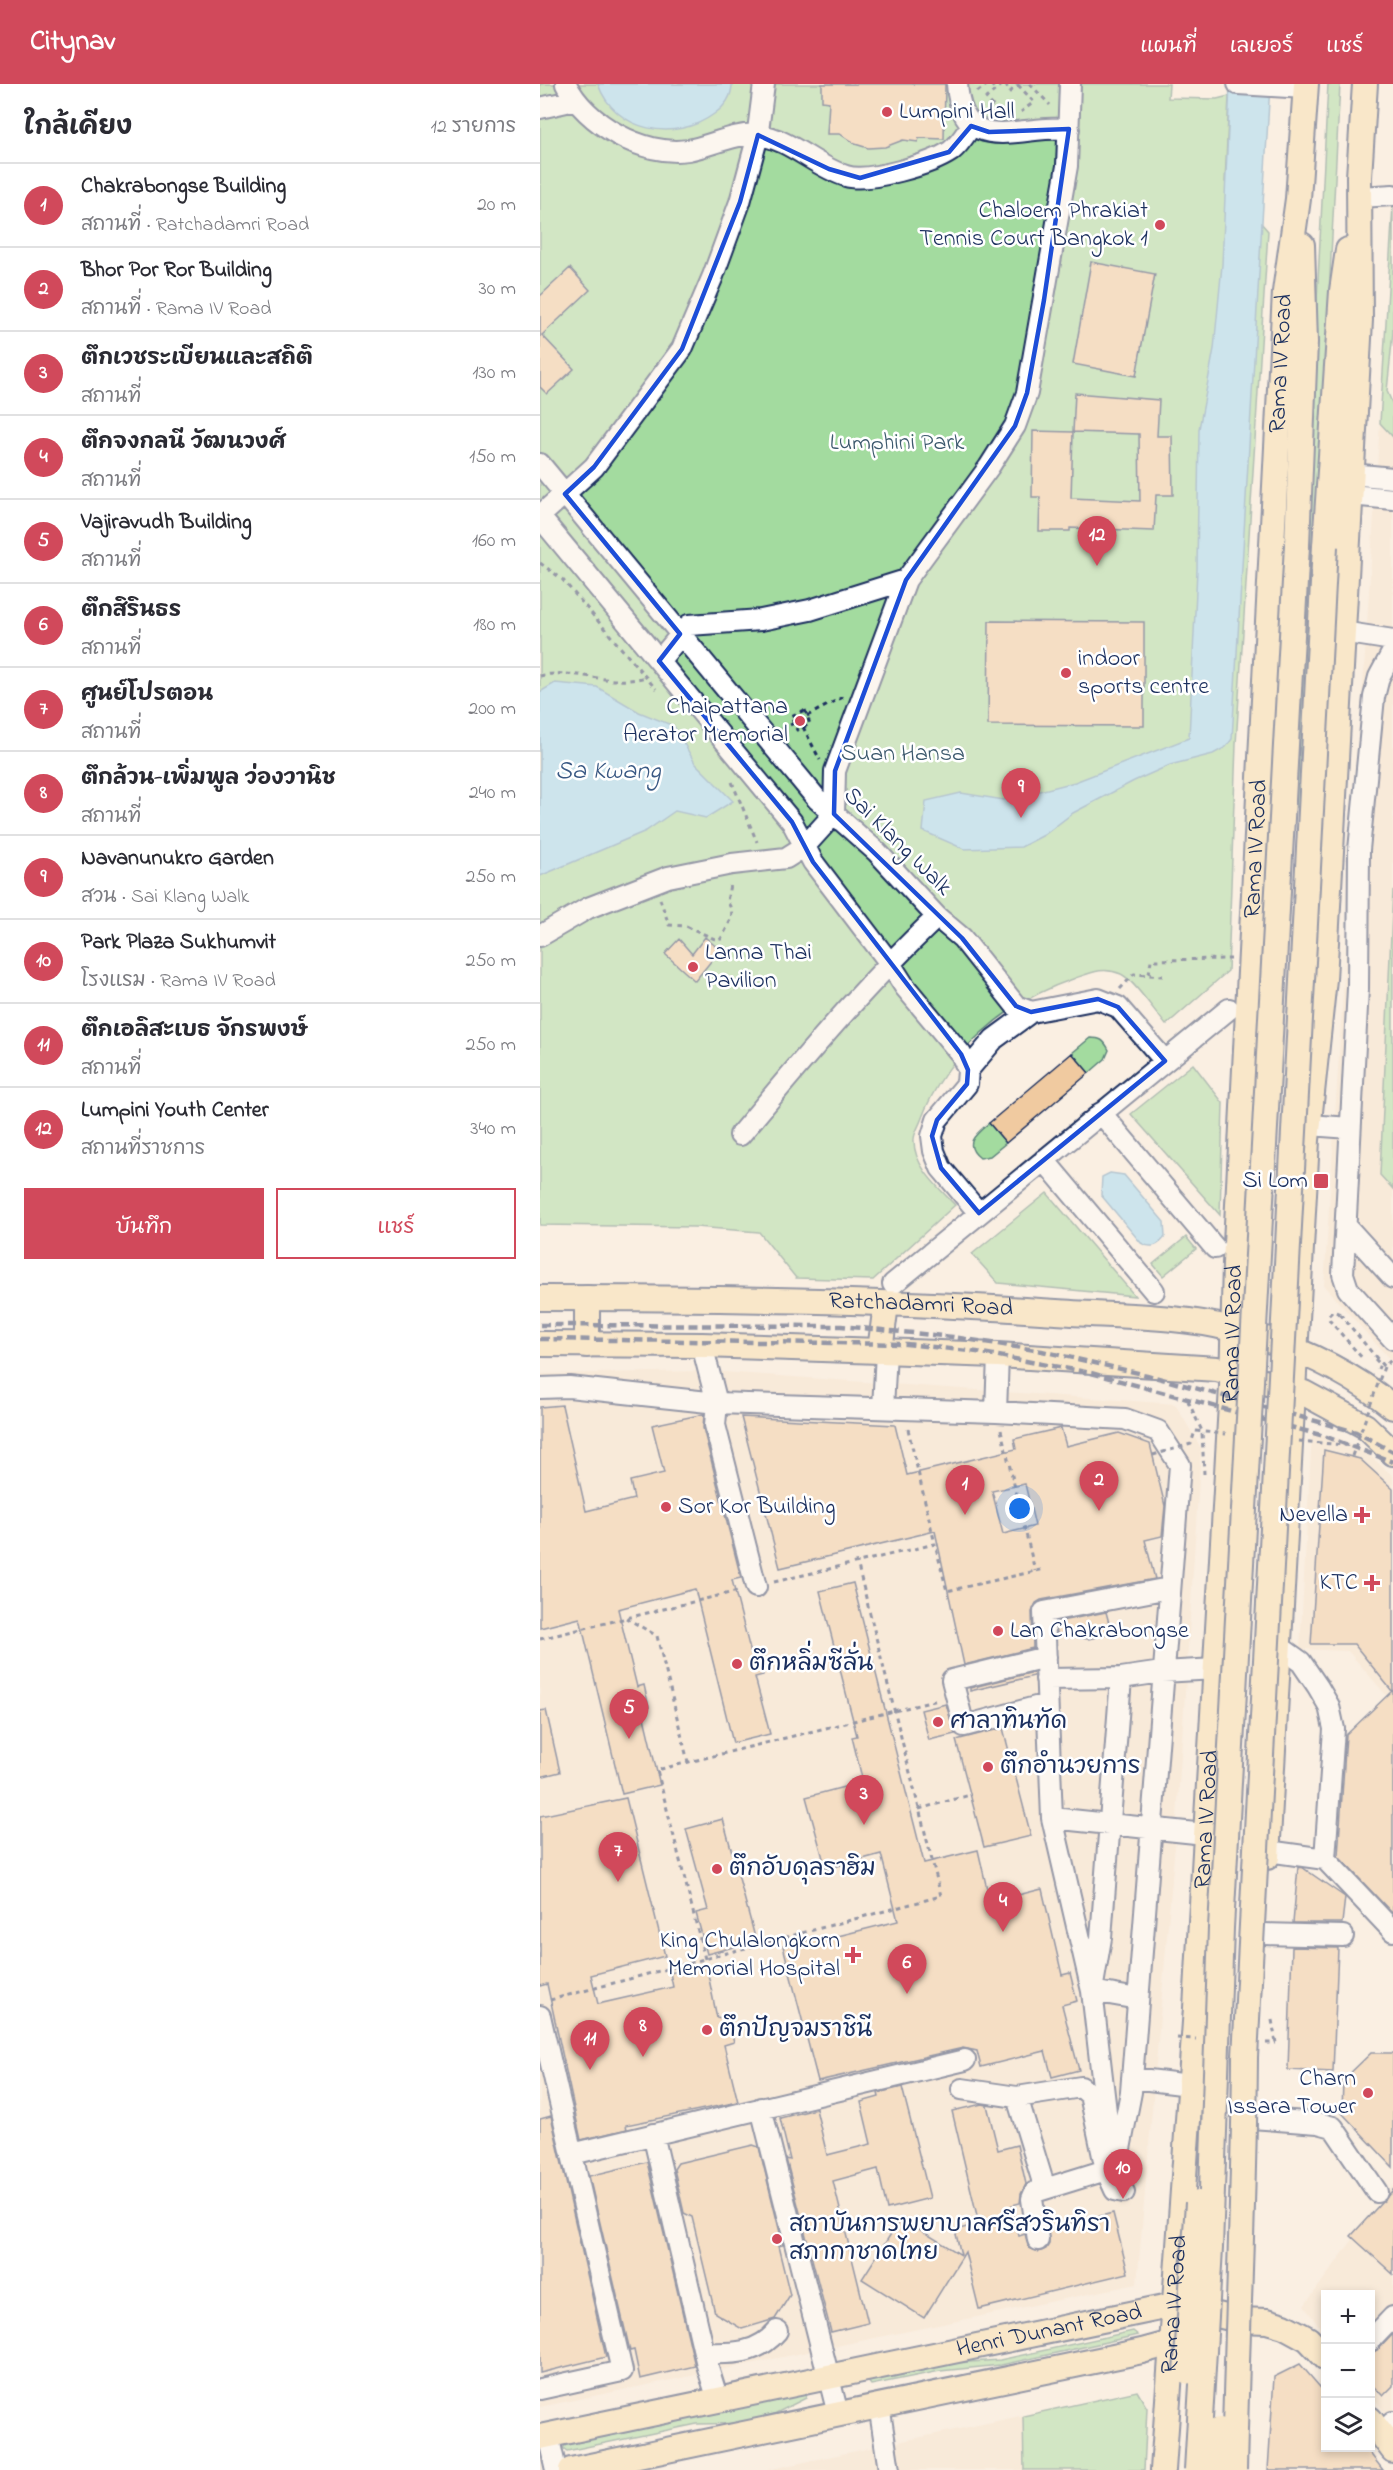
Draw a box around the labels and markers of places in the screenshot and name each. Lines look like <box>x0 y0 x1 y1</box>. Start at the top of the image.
place label: Lumpini Hall <box>899 95 1015 130</box>
marker: Lumpini Hall <box>880 105 894 119</box>
place label: Chaloem Phrakiat Tennis Court Bangkok 1 <box>919 194 1148 257</box>
marker: Chaloem Phrakiat Tennis Court Bangkok 1 <box>1153 218 1167 232</box>
pin: 12 <box>1078 516 1116 566</box>
place label: indoor sports centre <box>1078 642 1209 705</box>
marker: indoor sports centre <box>1059 666 1073 680</box>
place label: Chaipattana Aerator Memorial <box>623 690 788 753</box>
marker: Chaipattana Aerator Memorial <box>793 714 807 728</box>
pin: 9 <box>1002 768 1040 818</box>
place label: Lanna Thai Pavilion <box>705 936 812 999</box>
marker: Lanna Thai Pavilion <box>686 960 700 974</box>
place label: Si Lom <box>1242 1164 1308 1199</box>
marker: Si Lom <box>1312 1172 1330 1190</box>
pin: 2 <box>1080 1462 1118 1511</box>
pin: 1 <box>946 1466 984 1515</box>
place label: Sor Kor Building <box>678 1490 836 1525</box>
place label: Nevella <box>1279 1498 1348 1533</box>
marker: Sor Kor Building <box>659 1500 673 1514</box>
marker: Nevella <box>1353 1506 1371 1524</box>
place label: KTC <box>1319 1566 1358 1601</box>
marker: KTC <box>1363 1574 1381 1592</box>
place label: Lan Chakrabongse <box>1010 1614 1189 1649</box>
marker: Lan Chakrabongse <box>991 1624 1005 1638</box>
place label: ตึกหลิ่มซีลั่น <box>749 1640 873 1682</box>
marker: ตึกหลิ่มซีลั่น <box>730 1657 744 1671</box>
pin: 5 <box>610 1690 649 1739</box>
place label: ศาลาทินทัด <box>950 1705 1067 1740</box>
marker: ศาลาทินทัด <box>931 1715 945 1729</box>
place label: ตึกอำนวยการ <box>1000 1749 1140 1785</box>
marker: ตึกอำนวยการ <box>981 1760 995 1774</box>
pin: 3 <box>844 1776 884 1825</box>
pin: 7 <box>598 1832 638 1882</box>
place label: ตึกอับดุลราฮิม <box>729 1852 876 1887</box>
marker: ตึกอับดุลราฮิม <box>710 1862 724 1876</box>
pin: 4 <box>984 1882 1022 1932</box>
place label: King Chulalongkorn Memorial Hospital <box>660 1924 840 1987</box>
pin: 6 <box>888 1944 926 1994</box>
marker: King Chulalongkorn Memorial Hospital <box>844 1946 862 1964</box>
pin: 8 <box>624 2008 662 2057</box>
place label: ตึกปัญจมราชินี <box>719 2013 872 2048</box>
pin: 11 <box>571 2020 610 2070</box>
marker: ตึกปัญจมราชินี <box>700 2023 714 2037</box>
place label: Charn Issara Tower <box>1227 2062 1357 2125</box>
marker: Charn Issara Tower <box>1361 2086 1375 2100</box>
pin: 10 <box>1104 2150 1142 2199</box>
place label: สถาบันการพยาบาลศรีสวรินทิรา สภากาชาดไทย <box>789 2208 1110 2271</box>
marker: สถาบันการพยาบาลศรีสวรินทิรา สภากาชาดไทย <box>770 2232 784 2246</box>

